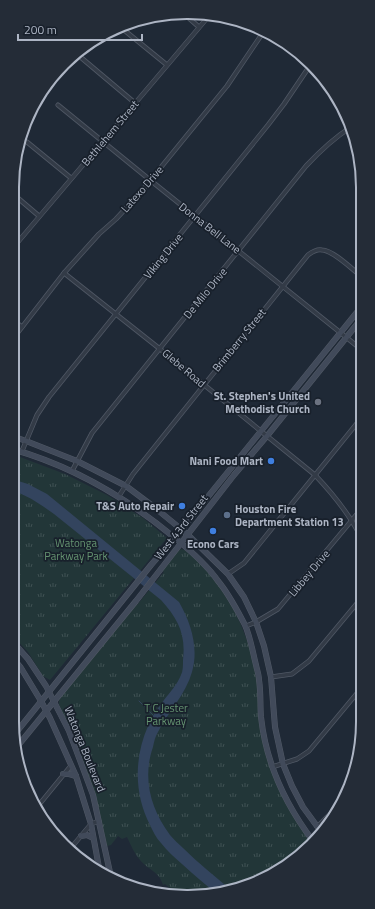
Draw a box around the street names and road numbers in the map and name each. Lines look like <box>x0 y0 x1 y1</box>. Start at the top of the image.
street label: Bethlehem Street <box>78 97 142 169</box>
street label: Latexo Drive <box>117 162 167 216</box>
street label: Donna Bell Lane <box>176 199 245 258</box>
street label: Viking Drive <box>140 229 187 282</box>
street label: De Milo Drive <box>179 264 231 322</box>
street label: Brimberry Street <box>208 305 270 375</box>
street label: Glebe Road <box>159 345 209 391</box>
street label: West 43rd Street <box>150 491 212 563</box>
street label: Libbey Drive <box>285 546 334 600</box>
street label: Watonga Boulevard <box>61 704 110 794</box>

